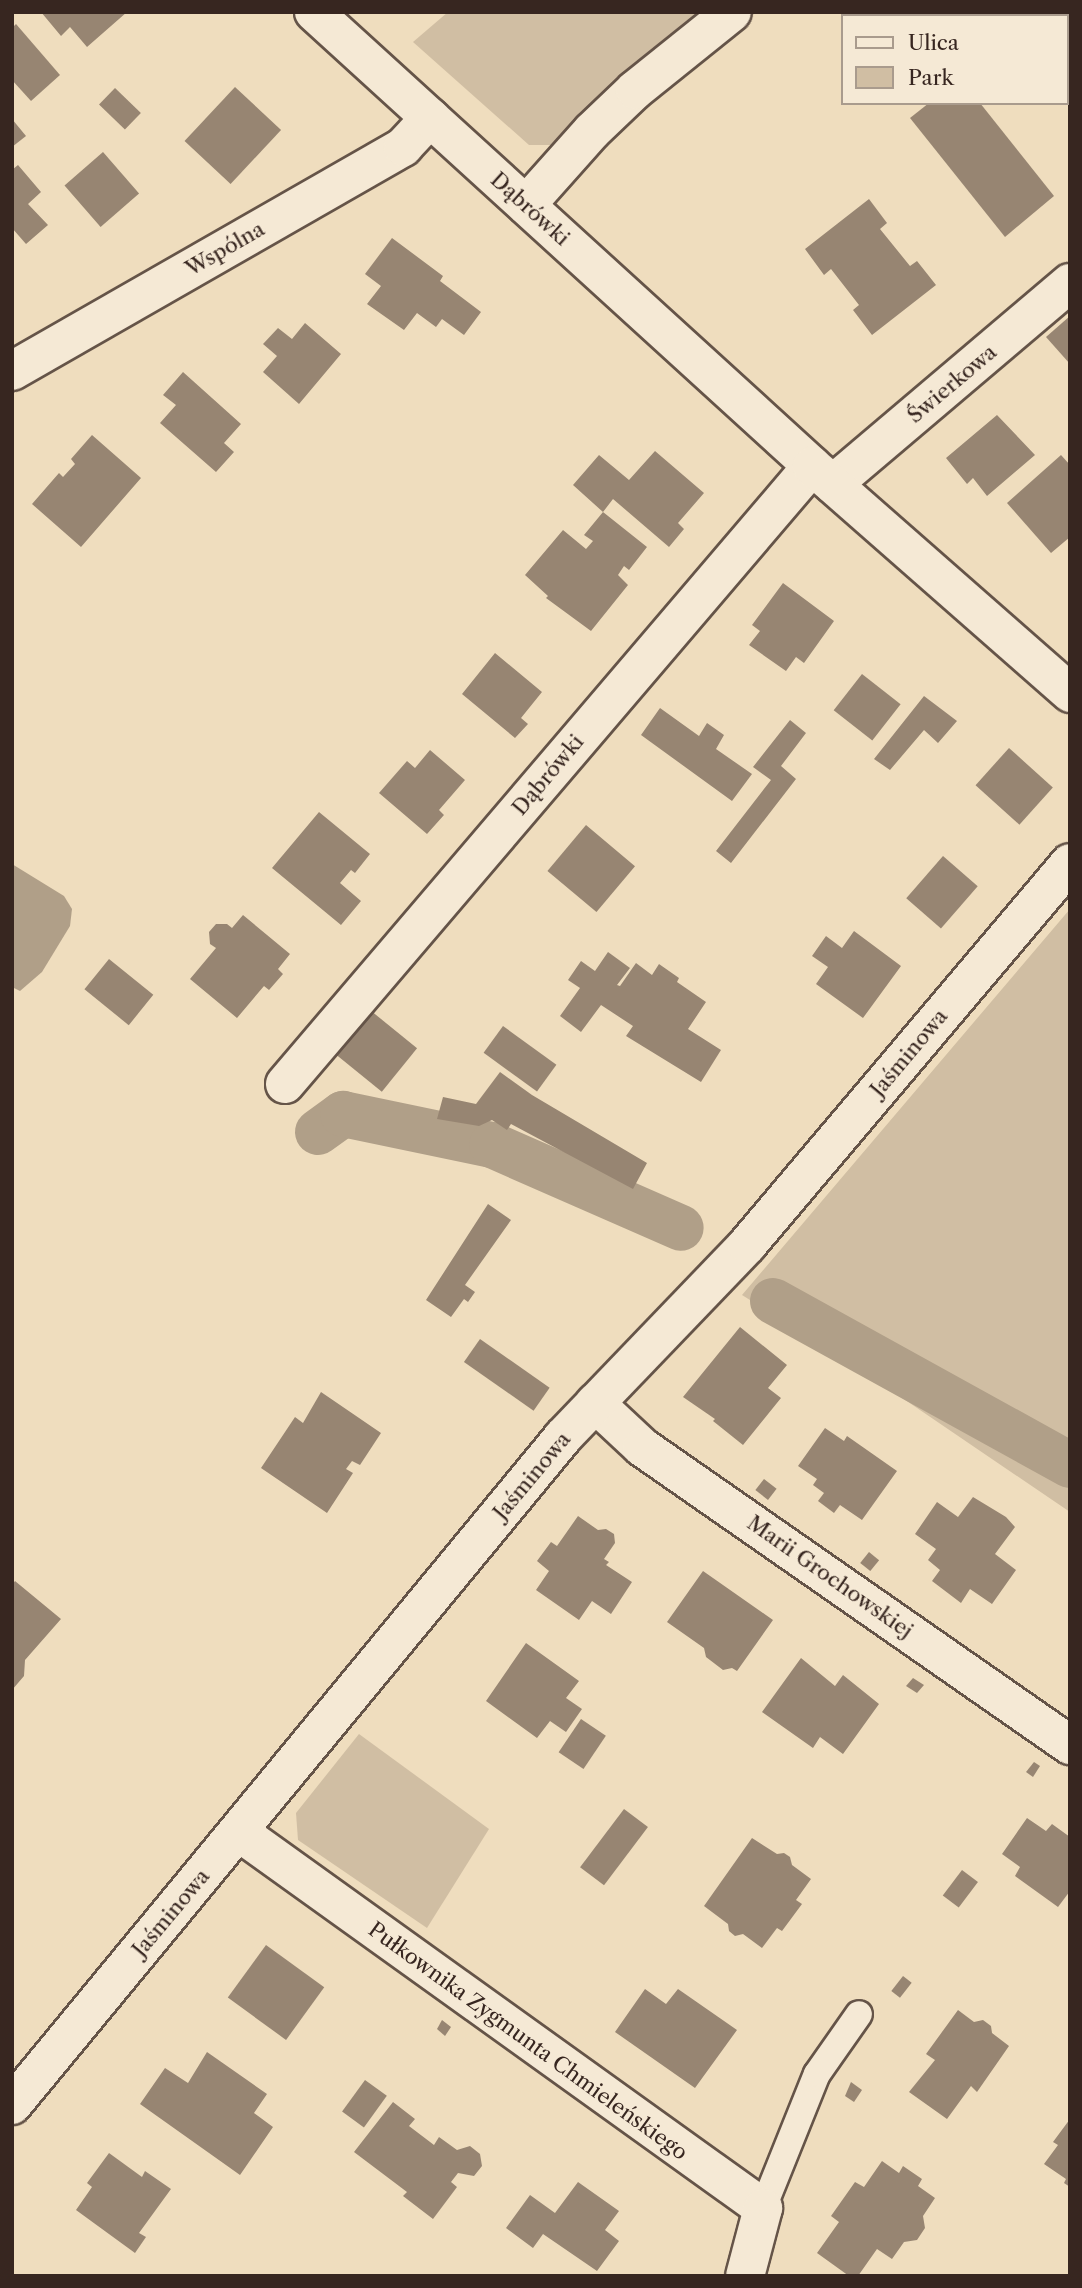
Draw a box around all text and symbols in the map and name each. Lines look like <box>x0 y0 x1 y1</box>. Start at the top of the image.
legend <box>841 14 1068 105</box>
text: Ulica <box>908 30 959 55</box>
text: Park <box>908 65 954 90</box>
street label: Dąbrówki <box>485 167 575 251</box>
street label: Wspólna <box>181 216 269 282</box>
street label: Świerkowa <box>902 340 1002 428</box>
street label: Dąbrówki <box>507 730 589 820</box>
street label: Jaśminowa <box>865 1004 953 1102</box>
street label: Jaśminowa <box>488 1427 576 1525</box>
street label: Marii Grochowskiej <box>742 1510 918 1644</box>
street label: Jaśminowa <box>127 1864 215 1962</box>
street label: Pułkownika Zygmunta Chmieleńskiego <box>363 1917 693 2165</box>

